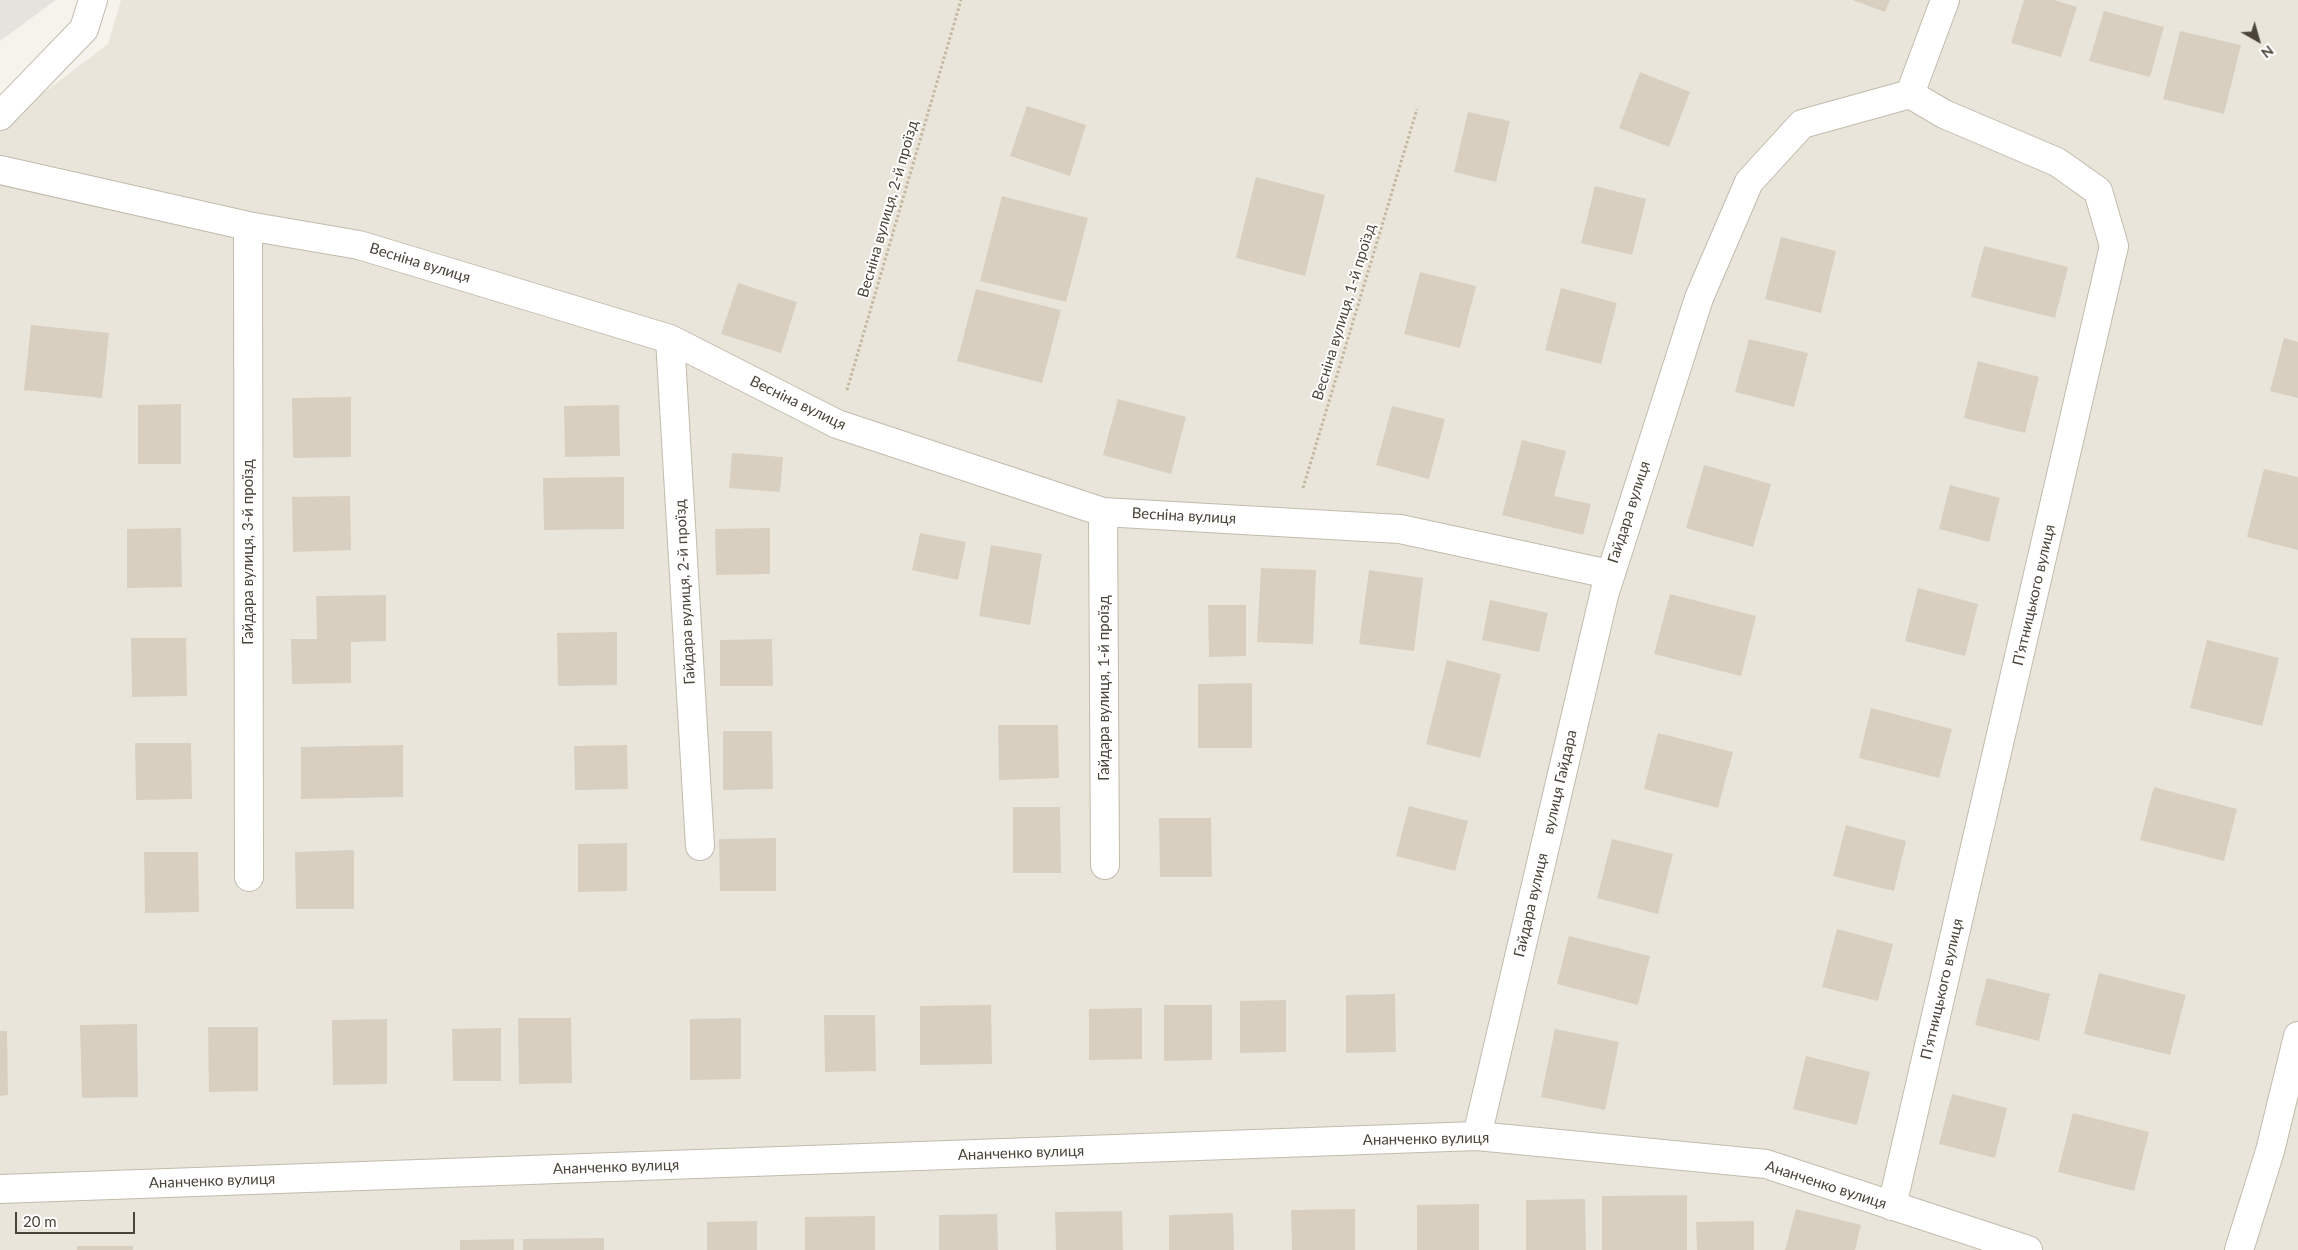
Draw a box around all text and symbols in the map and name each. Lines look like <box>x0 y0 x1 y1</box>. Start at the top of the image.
north arrow <box>2233 15 2283 65</box>
text: N <box>2258 42 2277 62</box>
street label: Весніна вулиця, 2-й проїзд <box>854 118 922 300</box>
street label: Весніна вулиця, 1-й проїзд <box>1309 222 1379 402</box>
street label: Весніна вулиця <box>367 239 473 287</box>
street label: Весніна вулиця <box>747 372 849 434</box>
street label: Гайдара вулиця, 3-й проїзд <box>239 459 257 645</box>
street label: Гайдара вулиця <box>1604 459 1654 565</box>
street label: Гайдара вулиця, 2-й проїзд <box>671 499 699 685</box>
street label: Весніна вулиця <box>1131 504 1237 528</box>
street label: П’ятницького вулиця <box>2009 523 2059 667</box>
street label: Гайдара вулиця, 1-й проїзд <box>1095 595 1113 781</box>
street label: вулиця Гайдара <box>1539 728 1581 836</box>
street label: Гайдара вулиця <box>1510 851 1552 959</box>
street label: П’ятницького вулиця <box>1917 917 1967 1061</box>
street label: Ананченко вулиця <box>1363 1129 1489 1149</box>
street label: Ананченко вулиця <box>957 1142 1085 1164</box>
street label: Ананченко вулиця <box>552 1156 680 1178</box>
street label: Ананченко вулиця <box>1763 1157 1889 1213</box>
street label: Ананченко вулиця <box>148 1170 276 1192</box>
scale bar <box>18 1202 138 1234</box>
text: 20 m <box>23 1212 57 1230</box>

